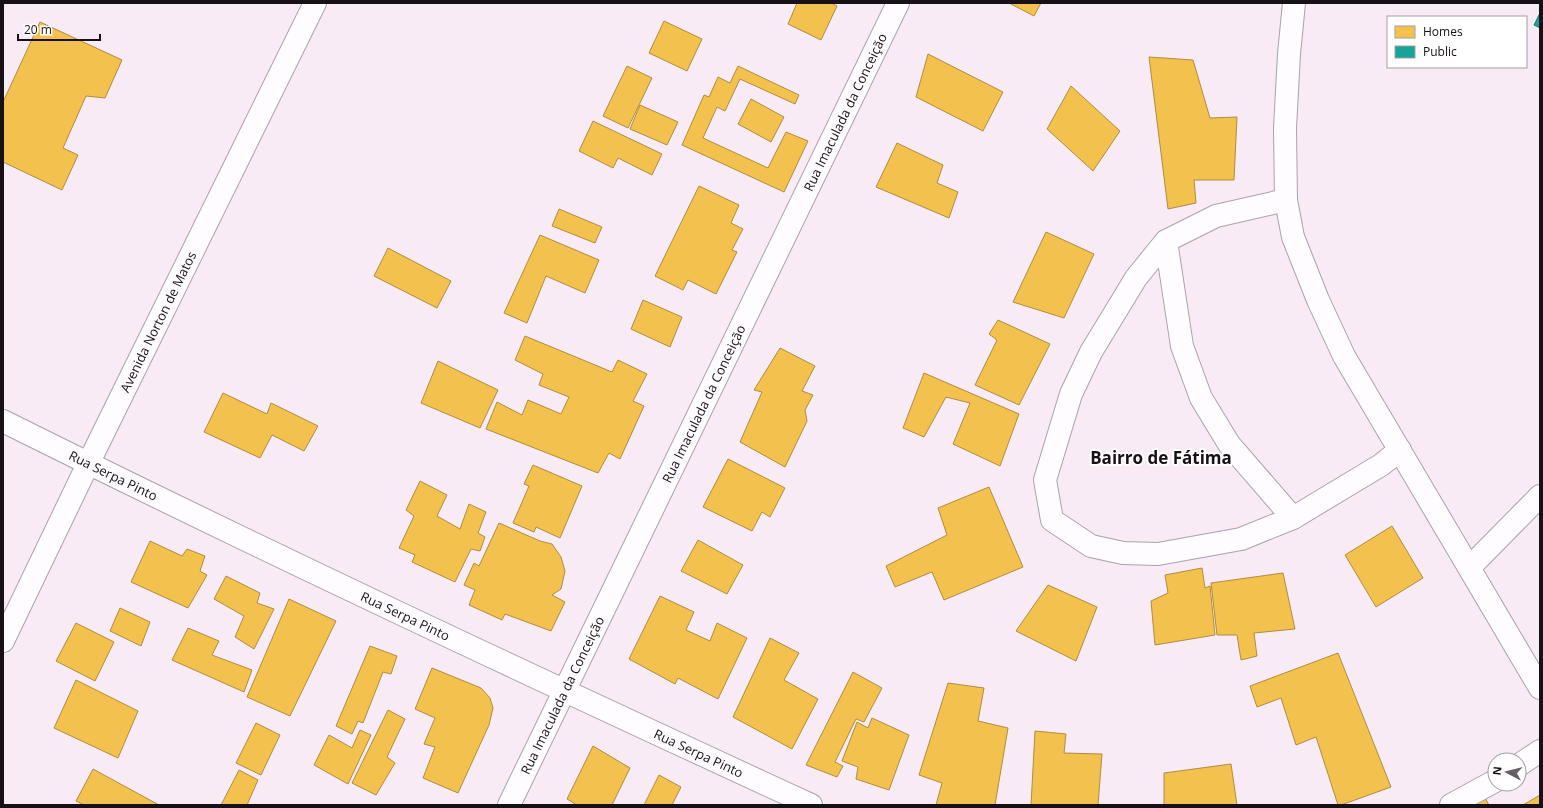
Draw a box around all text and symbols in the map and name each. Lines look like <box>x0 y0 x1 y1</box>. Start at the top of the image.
scale bar <box>18 16 100 42</box>
legend <box>1387 16 1527 68</box>
text: 20 m <box>24 21 52 38</box>
text: Homes <box>1423 23 1463 40</box>
street label: Rua Imaculada da Conceição <box>799 30 891 194</box>
text: Public <box>1423 43 1457 60</box>
street label: Avenida Norton de Matos <box>116 248 200 395</box>
street label: Rua Imaculada da Conceição <box>658 322 750 486</box>
street label: Rua Serpa Pinto <box>66 446 161 505</box>
district label: Bairro de Fátima <box>1090 446 1232 469</box>
street label: Rua Serpa Pinto <box>358 587 453 645</box>
street label: Rua Imaculada da Conceição <box>516 613 608 777</box>
street label: Rua Serpa Pinto <box>651 725 747 782</box>
north arrow <box>1487 752 1527 792</box>
text: N <box>1489 765 1505 776</box>

